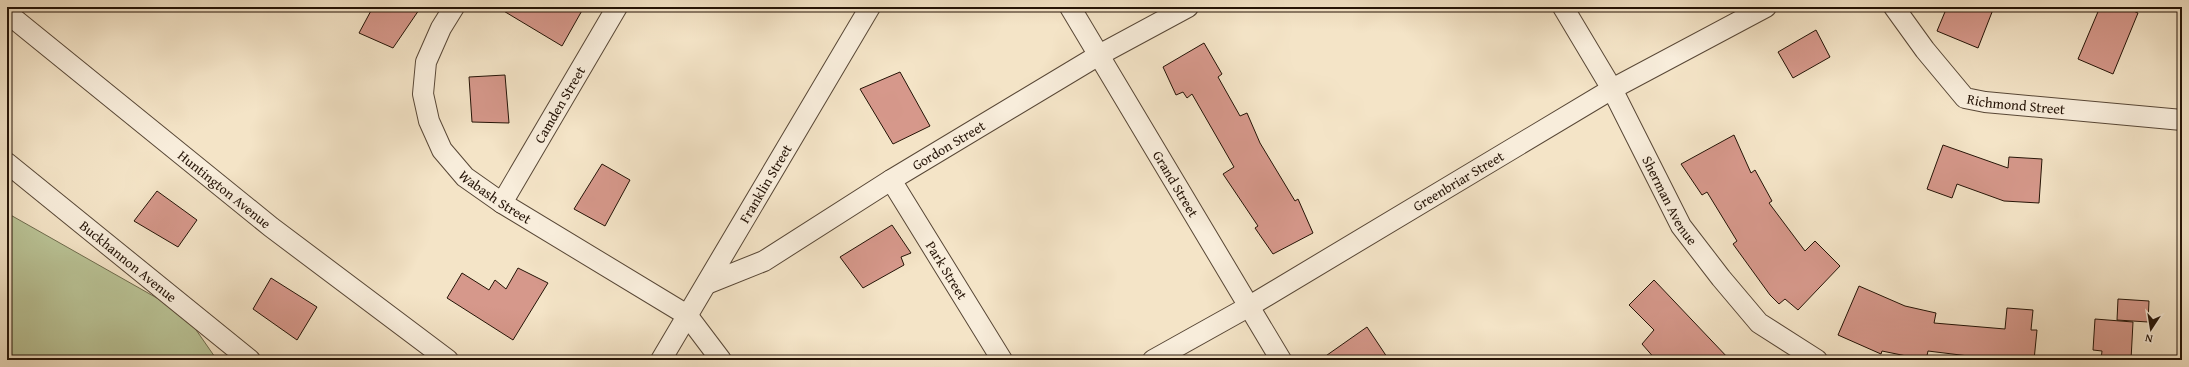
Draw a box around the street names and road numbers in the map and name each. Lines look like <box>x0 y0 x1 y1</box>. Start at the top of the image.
street label: Camden Street <box>529 62 590 147</box>
street label: Richmond Street <box>1965 89 2066 119</box>
street label: Gordon Street <box>908 116 989 175</box>
street label: Franklin Street <box>734 140 797 227</box>
street label: Huntington Avenue <box>174 145 276 233</box>
street label: Greenbriar Street <box>1409 146 1508 216</box>
street label: Grand Street <box>1148 147 1203 221</box>
street label: Sherman Avenue <box>1637 152 1702 250</box>
street label: Wabash Street <box>454 166 535 229</box>
street label: Buckhannon Avenue <box>75 216 181 307</box>
street label: Park Street <box>921 237 972 303</box>

